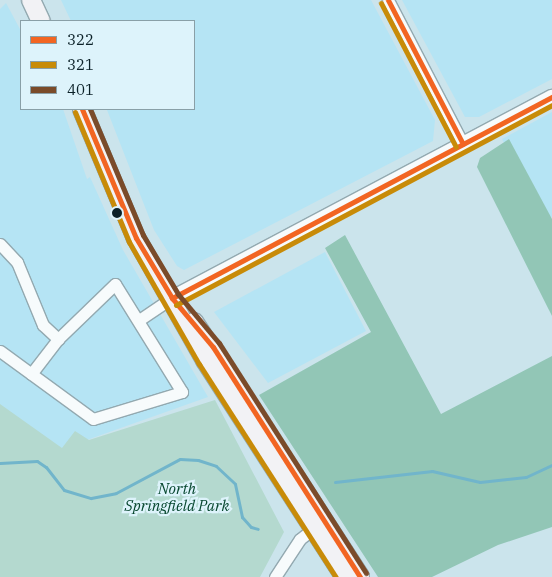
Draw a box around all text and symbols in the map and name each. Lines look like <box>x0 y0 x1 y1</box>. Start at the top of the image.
legend <box>20 20 195 110</box>
text: 322 <box>67 30 94 49</box>
text: 321 <box>67 55 94 74</box>
text: 401 <box>67 80 94 99</box>
unlabelled marker <box>112 208 122 218</box>
park label: North Springfield Park <box>125 479 229 514</box>

